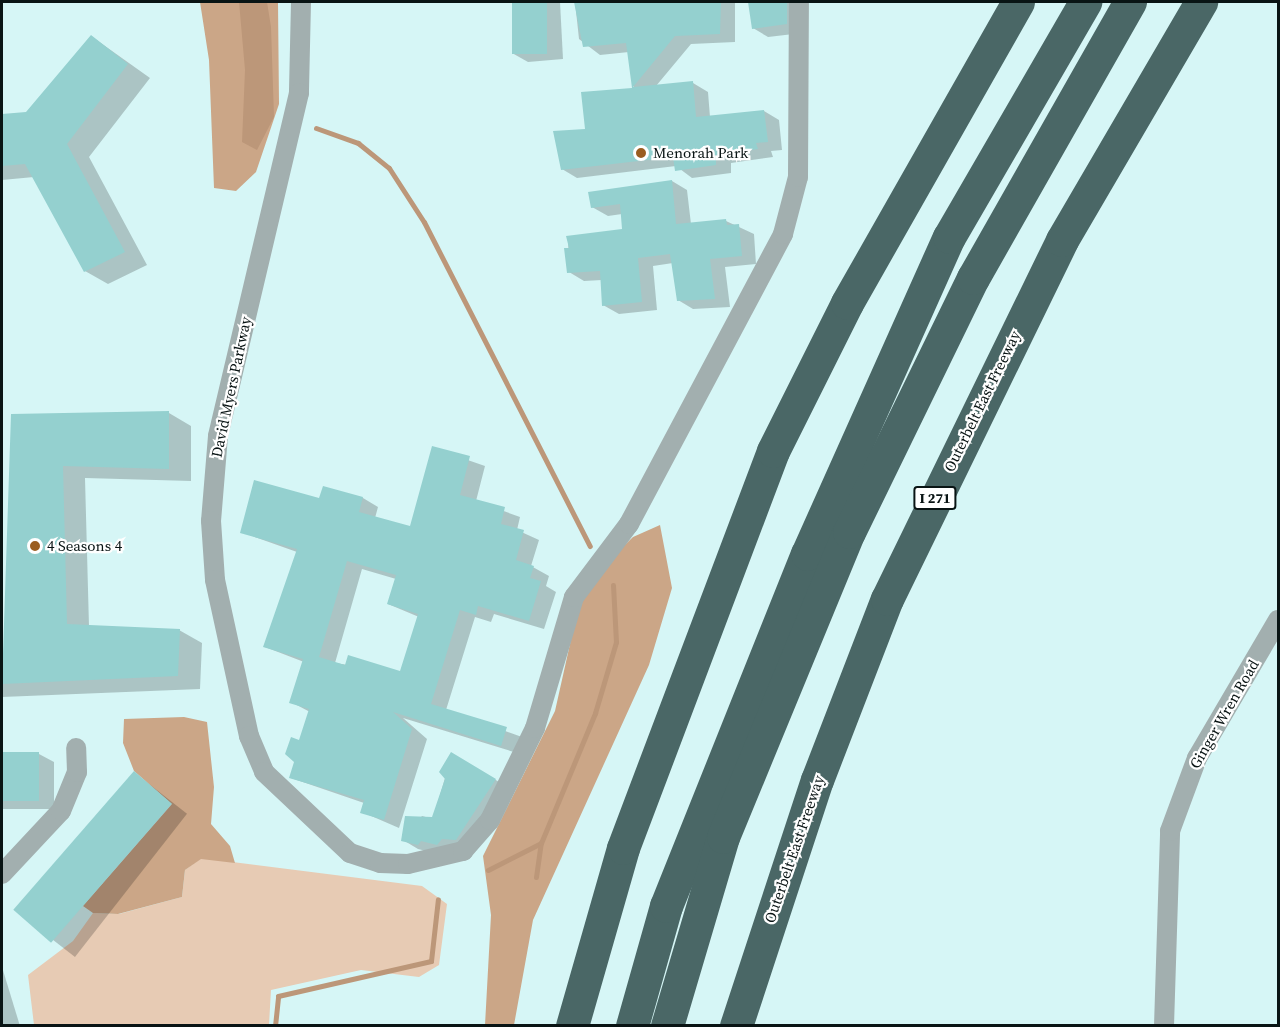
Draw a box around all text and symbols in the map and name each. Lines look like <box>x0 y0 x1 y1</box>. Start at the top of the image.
place label: Menorah Park <box>653 144 748 162</box>
marker: Menorah Park <box>634 146 648 160</box>
street label: David Myers Parkway <box>207 315 255 459</box>
street label: Outerbelt East Freeway <box>940 328 1024 474</box>
road number: I 271 <box>912 487 958 509</box>
place label: 4 Seasons 4 <box>47 537 122 555</box>
marker: 4 Seasons 4 <box>28 539 42 553</box>
street label: Ginger Wren Road <box>1185 656 1263 772</box>
street label: Outerbelt East Freeway <box>760 773 828 925</box>

